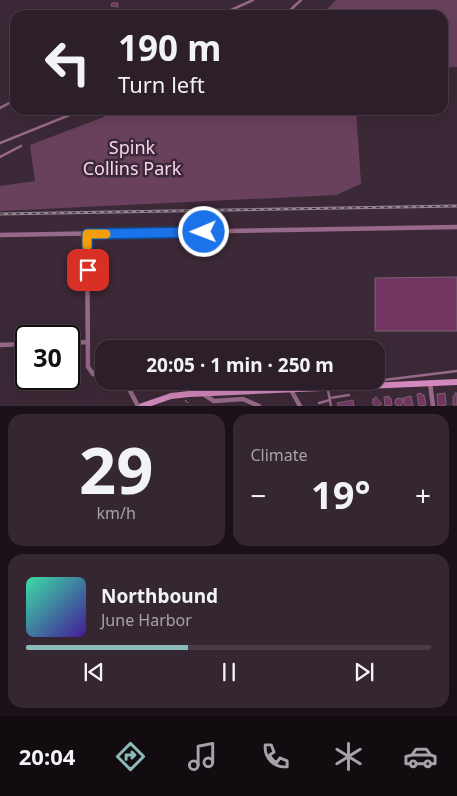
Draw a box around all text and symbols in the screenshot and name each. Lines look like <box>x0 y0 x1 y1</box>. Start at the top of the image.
text: 190 m <box>118 24 221 71</box>
icon: left <box>35 30 100 95</box>
text: Turn left <box>118 69 205 99</box>
park label: Spink Collins Park <box>83 135 182 180</box>
position arrow <box>177 205 229 257</box>
pin <box>67 249 109 291</box>
icon: arrive <box>74 256 102 284</box>
speed limit sign: 30 <box>15 325 80 390</box>
text: 20:05 · 1 min · 250 m <box>146 352 334 378</box>
text: 29 <box>79 425 153 513</box>
text: Climate <box>251 444 308 466</box>
text: 19° <box>311 468 371 520</box>
text: − <box>251 476 267 514</box>
text: + <box>415 476 431 514</box>
text: km/h <box>97 502 136 524</box>
text: Northbound <box>101 583 218 609</box>
text: June Harbor <box>101 609 192 631</box>
icon: previous <box>80 658 108 686</box>
icon: pause <box>215 658 243 686</box>
icon: next <box>350 658 378 686</box>
icon: directions <box>113 739 148 774</box>
icon: music <box>185 739 220 774</box>
icon: phone <box>258 739 293 774</box>
icon: climate <box>331 739 366 774</box>
icon: car <box>403 739 438 774</box>
text: 20:04 <box>19 741 75 771</box>

